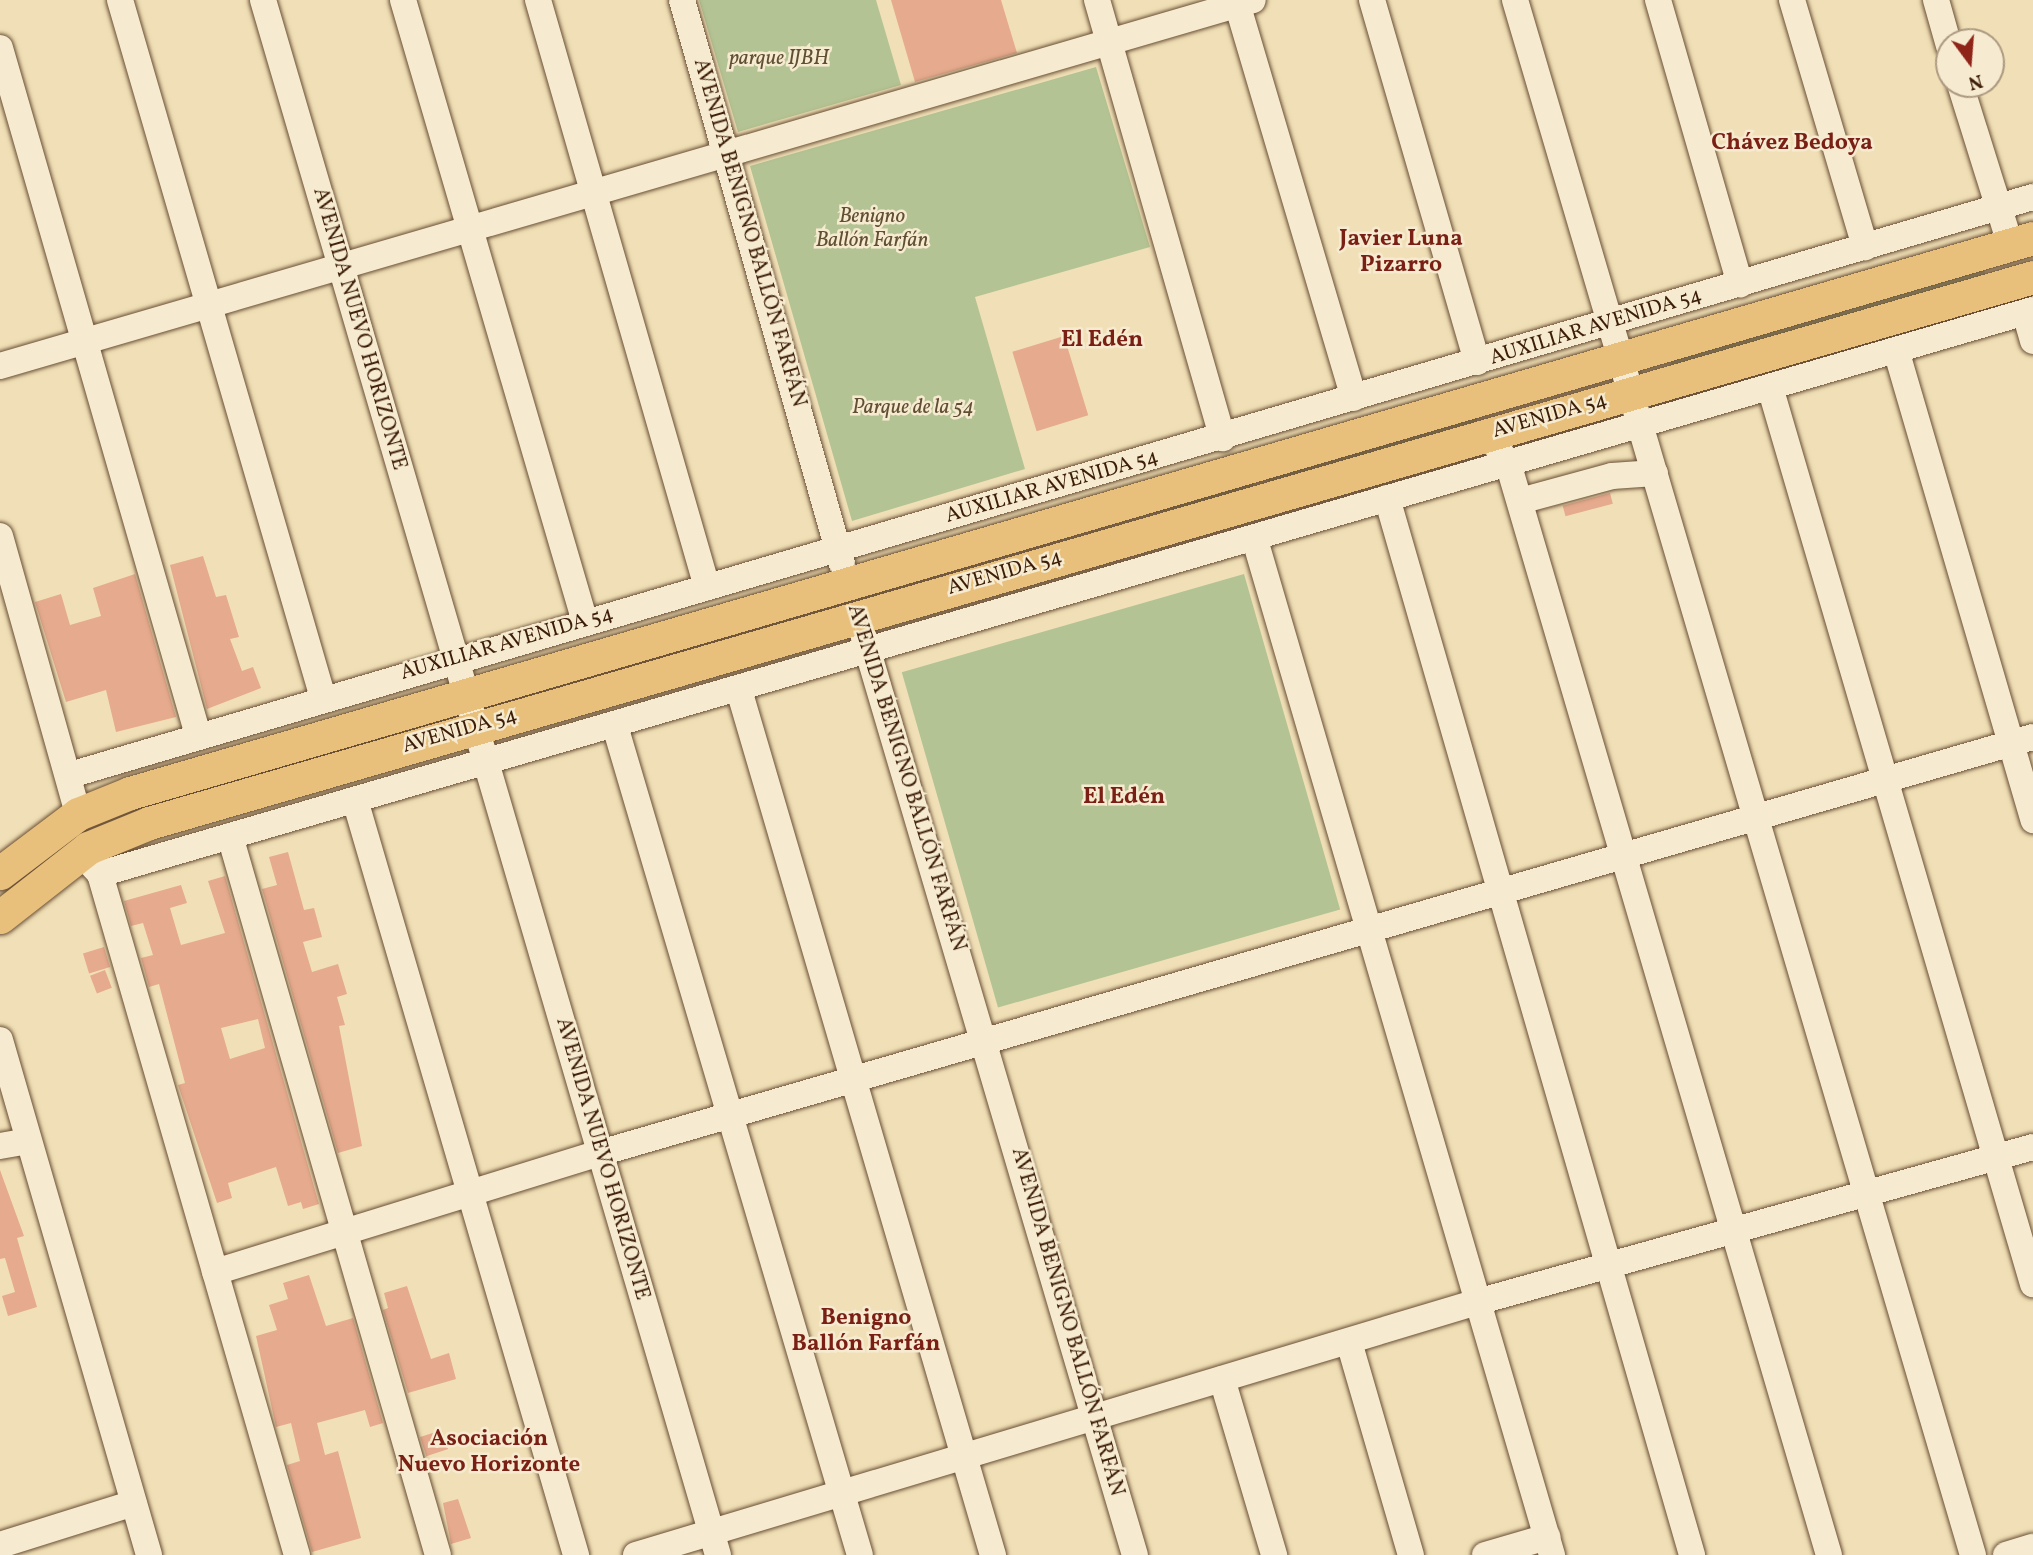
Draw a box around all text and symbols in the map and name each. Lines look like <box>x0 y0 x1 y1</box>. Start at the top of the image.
north arrow <box>1935 28 2005 98</box>
park label: parque IJBH <box>729 46 829 72</box>
street label: AVENIDA BENIGNO BALLÓN FARFÁN <box>687 56 811 410</box>
text: N <box>1965 67 1985 96</box>
district label: Chávez Bedoya <box>1711 129 1873 157</box>
street label: AVENIDA NUEVO HORIZONTE <box>307 185 411 473</box>
park label: Benigno Ballón Farfán <box>816 204 928 254</box>
district label: Javier Luna Pizarro <box>1339 225 1463 279</box>
street label: AUXILIAR AVENIDA 54 <box>1487 283 1705 371</box>
district label: El Edén <box>1061 326 1143 354</box>
street label: AVENIDA 54 <box>1490 388 1610 444</box>
park label: Parque de la 54 <box>852 395 974 421</box>
street label: AUXILIAR AVENIDA 54 <box>943 445 1161 529</box>
street label: AVENIDA 54 <box>945 545 1065 601</box>
street label: AUXILIAR AVENIDA 54 <box>398 602 616 686</box>
street label: AVENIDA BENIGNO BALLÓN FARFÁN <box>841 602 971 954</box>
street label: AVENIDA 54 <box>400 703 520 759</box>
district label: El Edén <box>1083 783 1165 811</box>
street label: AVENIDA NUEVO HORIZONTE <box>550 1015 654 1303</box>
street label: AVENIDA BENIGNO BALLÓN FARFÁN <box>1005 1145 1129 1499</box>
district label: Benigno Ballón Farfán <box>792 1304 940 1358</box>
district label: Asociación Nuevo Horizonte <box>398 1425 580 1479</box>

